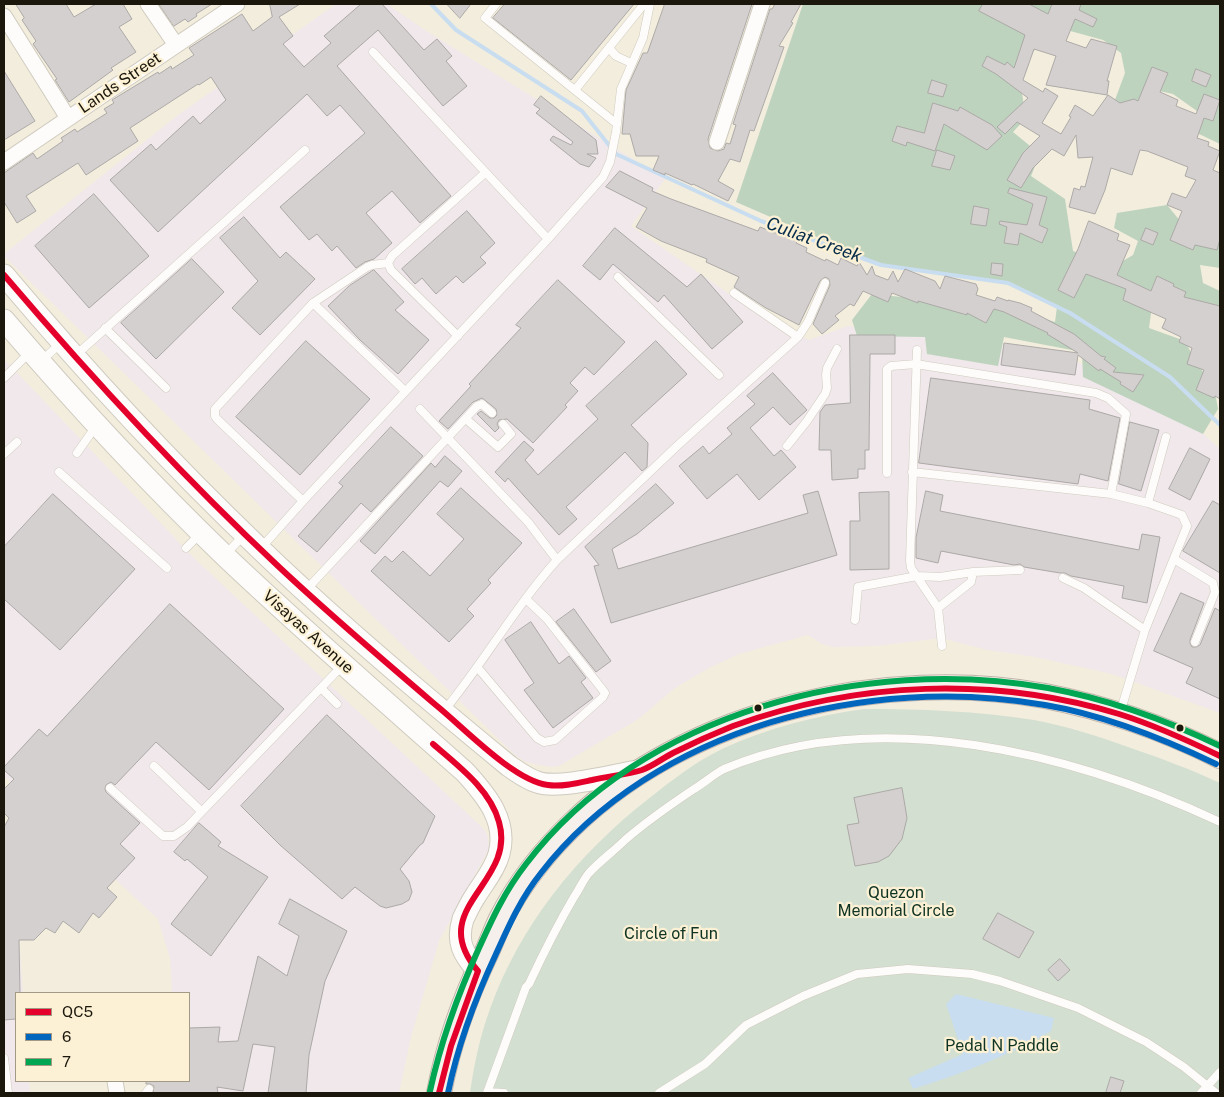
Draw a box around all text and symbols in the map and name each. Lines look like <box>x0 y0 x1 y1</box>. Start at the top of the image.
street label: Lands Street <box>75 48 165 118</box>
water label: Culiat Creek <box>763 213 865 267</box>
street label: Visayas Avenue <box>259 586 357 678</box>
unlabelled marker <box>753 703 763 713</box>
unlabelled marker <box>1175 723 1185 733</box>
park label: Quezon Memorial Circle <box>837 883 955 921</box>
park label: Circle of Fun <box>624 924 718 944</box>
legend <box>15 992 190 1082</box>
text: QC5 <box>62 1003 93 1020</box>
text: 6 <box>62 1028 71 1045</box>
park label: Pedal N Paddle <box>945 1036 1059 1056</box>
text: 7 <box>62 1053 71 1070</box>

